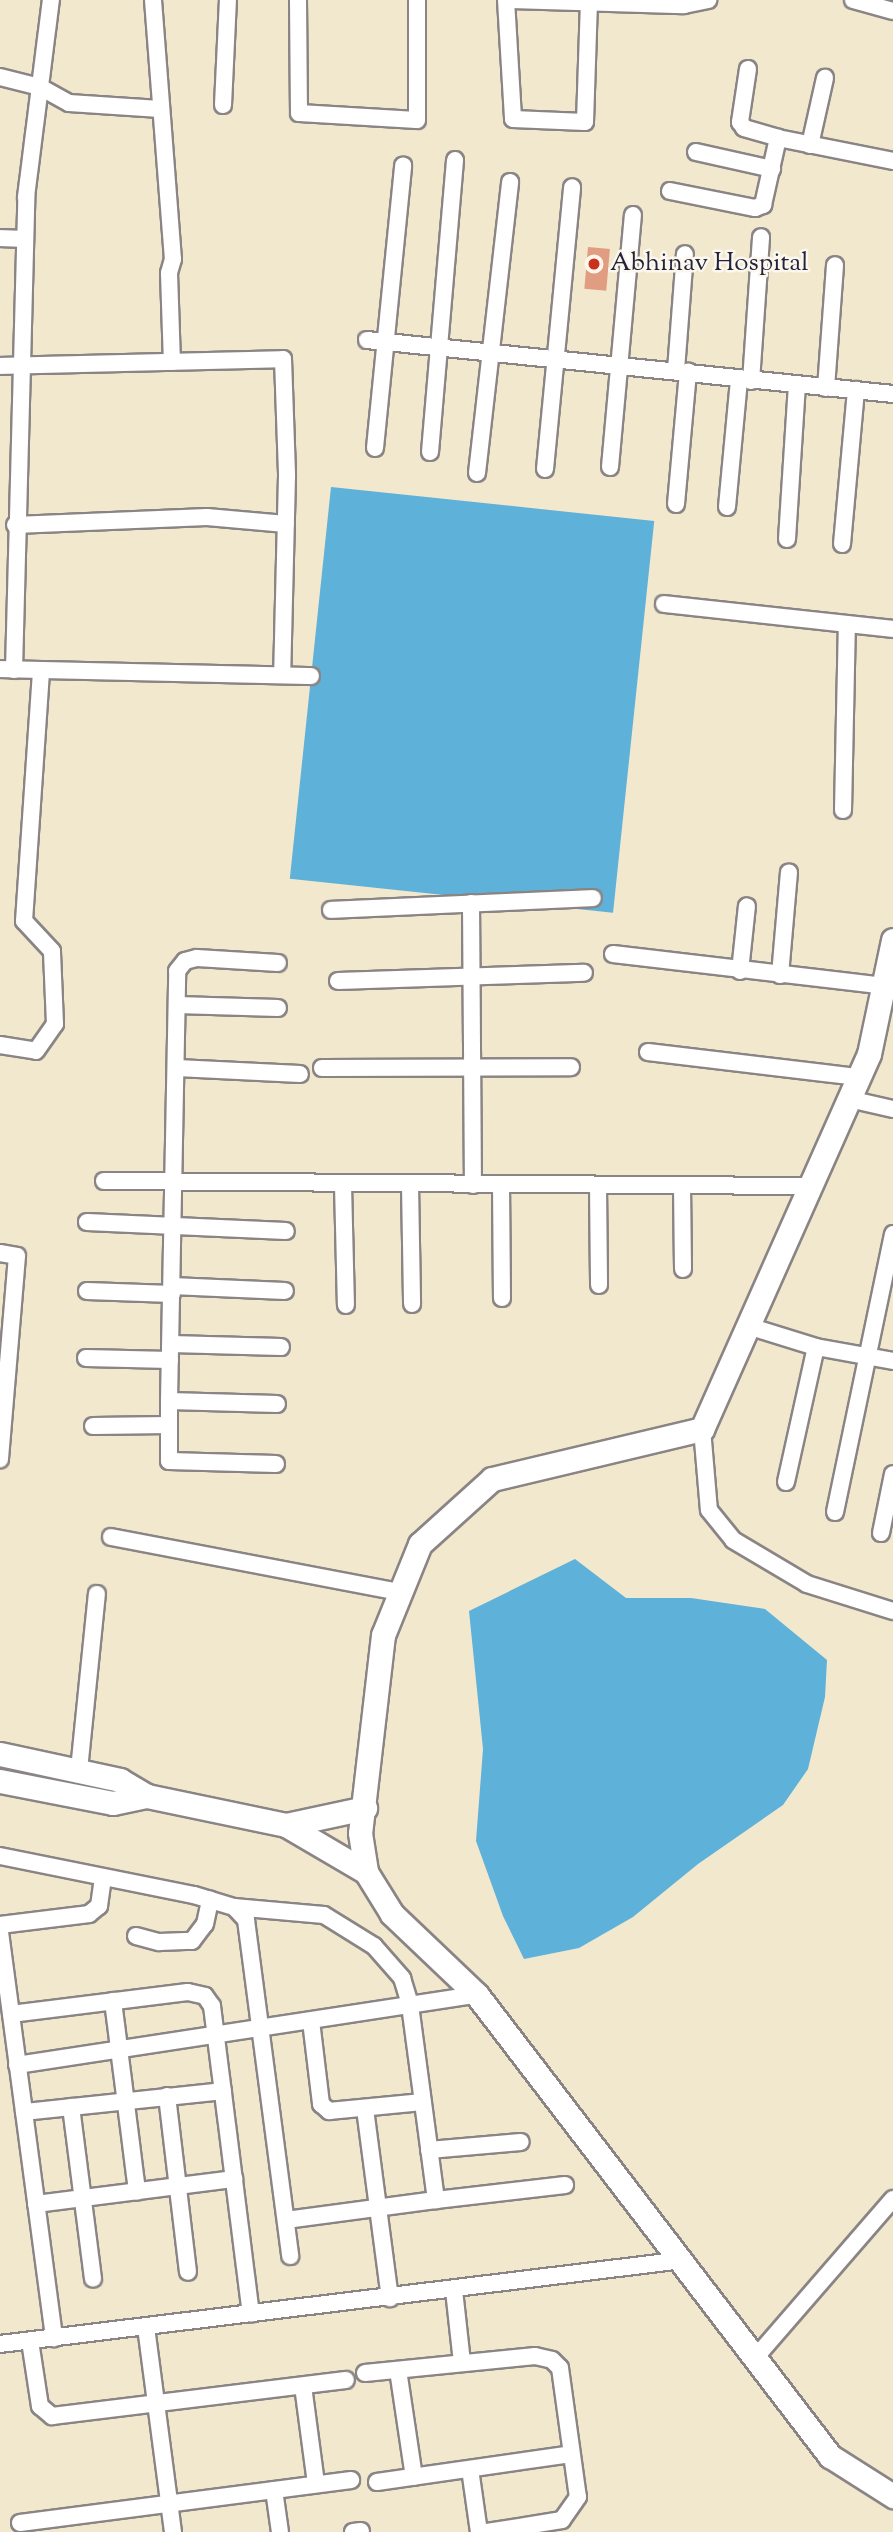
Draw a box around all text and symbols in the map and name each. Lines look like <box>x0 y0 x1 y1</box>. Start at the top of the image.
place label: Abhinav Hospital <box>610 248 809 280</box>
marker: Abhinav Hospital <box>584 254 604 274</box>

